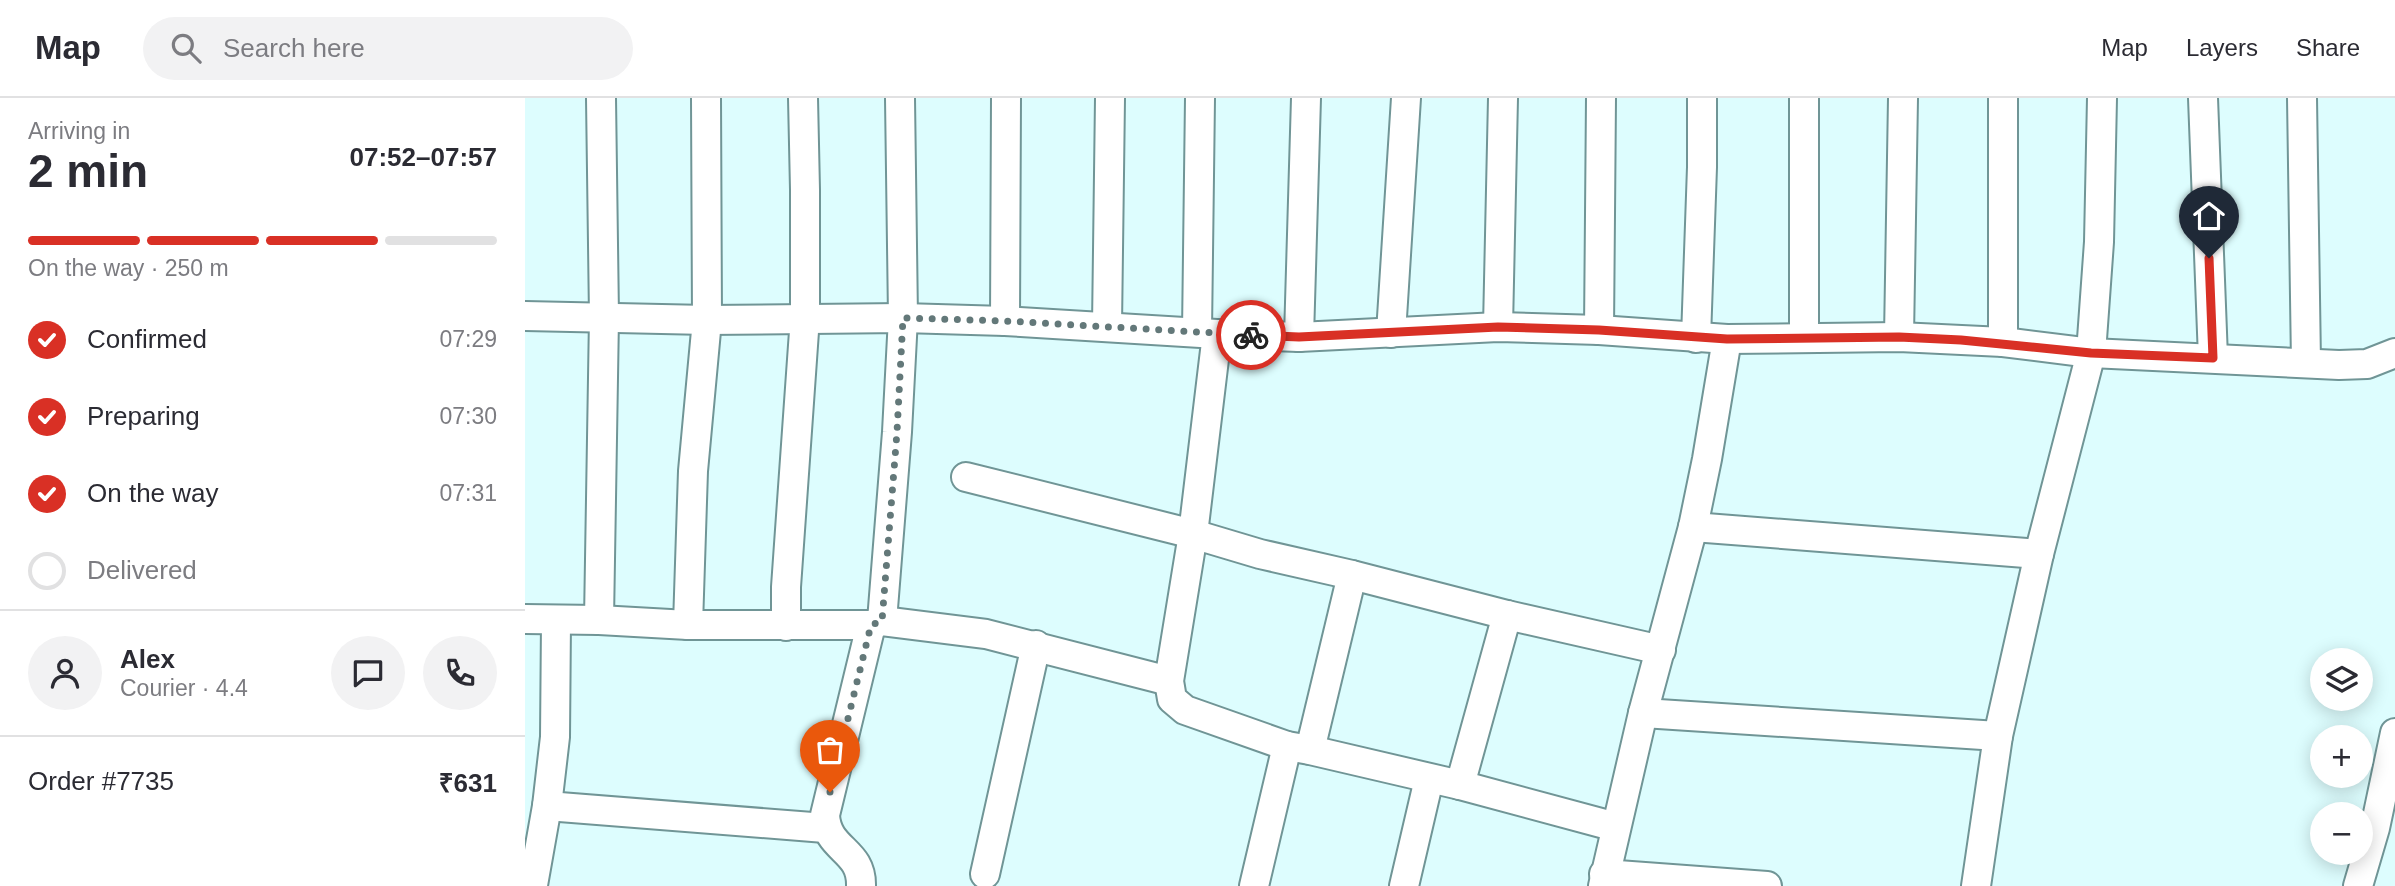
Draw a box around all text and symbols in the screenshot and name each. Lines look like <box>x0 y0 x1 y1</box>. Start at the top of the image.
search box <box>143 17 633 80</box>
text: Map <box>35 29 101 66</box>
icon: search <box>167 29 205 67</box>
text: Search here <box>223 33 365 63</box>
text: Map <box>2101 34 2148 61</box>
text: Layers <box>2186 34 2258 61</box>
text: Share <box>2296 34 2360 61</box>
text: Arriving in <box>28 118 130 144</box>
text: 07:52–07:57 <box>350 142 497 172</box>
text: 2 min <box>28 145 148 197</box>
pin <box>2179 186 2239 258</box>
icon: home <box>2190 197 2228 235</box>
text: On the way · 250 m <box>28 255 229 281</box>
courier <box>1216 300 1286 370</box>
icon: bike <box>1232 316 1270 354</box>
icon: check <box>28 321 66 359</box>
text: Confirmed <box>87 324 207 354</box>
text: 07:29 <box>439 326 497 352</box>
icon: check <box>28 398 66 436</box>
text: Preparing <box>87 401 200 431</box>
text: 07:30 <box>439 403 497 429</box>
icon: check <box>28 475 66 513</box>
text: On the way <box>87 478 219 508</box>
text: 07:31 <box>439 480 497 506</box>
text: Delivered <box>87 555 197 585</box>
button: person <box>28 636 102 710</box>
button: chat <box>331 636 405 710</box>
button: phone <box>423 636 497 710</box>
text: Alex <box>120 644 175 674</box>
map controls <box>2310 648 2373 865</box>
button: layers <box>2310 648 2373 711</box>
text: Courier · 4.4 <box>120 675 248 701</box>
pin <box>800 720 860 792</box>
button: + <box>2310 725 2373 788</box>
icon: bag <box>811 731 849 769</box>
text: Order #7735 <box>28 766 174 796</box>
text: ₹631 <box>439 768 497 798</box>
button: − <box>2310 802 2373 865</box>

